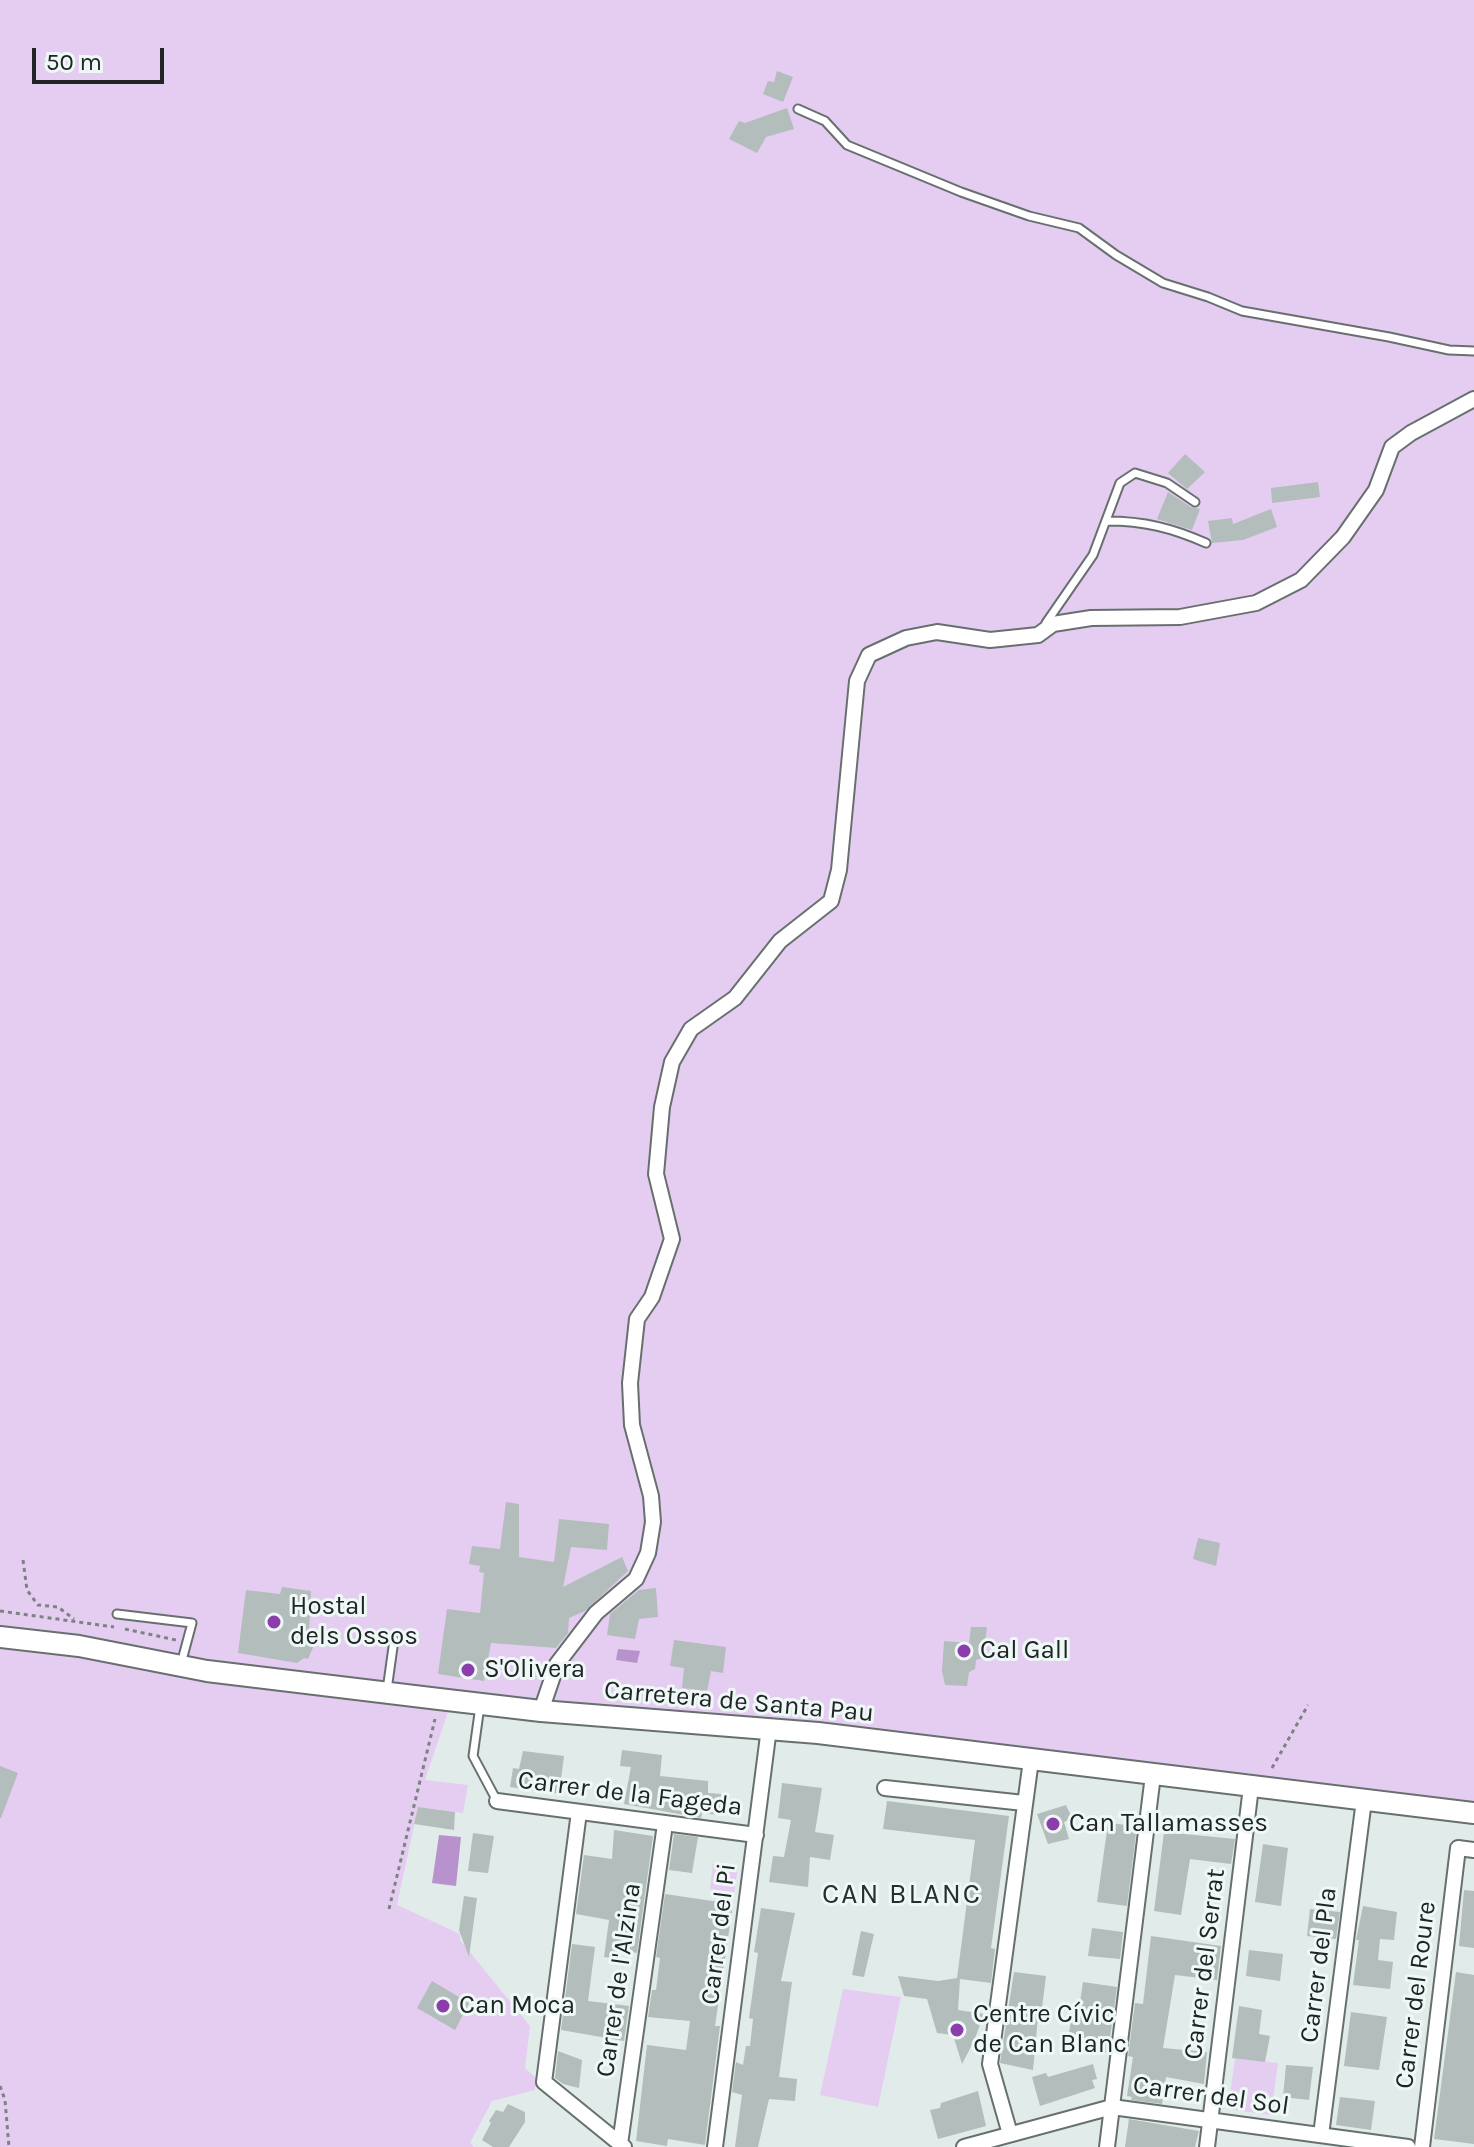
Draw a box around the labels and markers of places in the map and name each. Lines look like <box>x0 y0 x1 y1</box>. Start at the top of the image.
place label: Hostal dels Ossos <box>290 1591 418 1652</box>
marker: Hostal dels Ossos <box>265 1613 283 1631</box>
place label: Cal Gall <box>980 1635 1069 1667</box>
marker: Cal Gall <box>955 1642 973 1660</box>
place label: S'Olivera <box>484 1654 585 1686</box>
marker: S'Olivera <box>459 1661 477 1679</box>
place label: Can Tallamasses <box>1069 1808 1268 1840</box>
marker: Can Tallamasses <box>1044 1815 1062 1833</box>
place label: Can Moca <box>459 1990 575 2022</box>
marker: Can Moca <box>434 1997 452 2015</box>
place label: Centre Cívic de Can Blanc <box>973 1999 1127 2060</box>
marker: Centre Cívic de Can Blanc <box>948 2021 966 2039</box>

